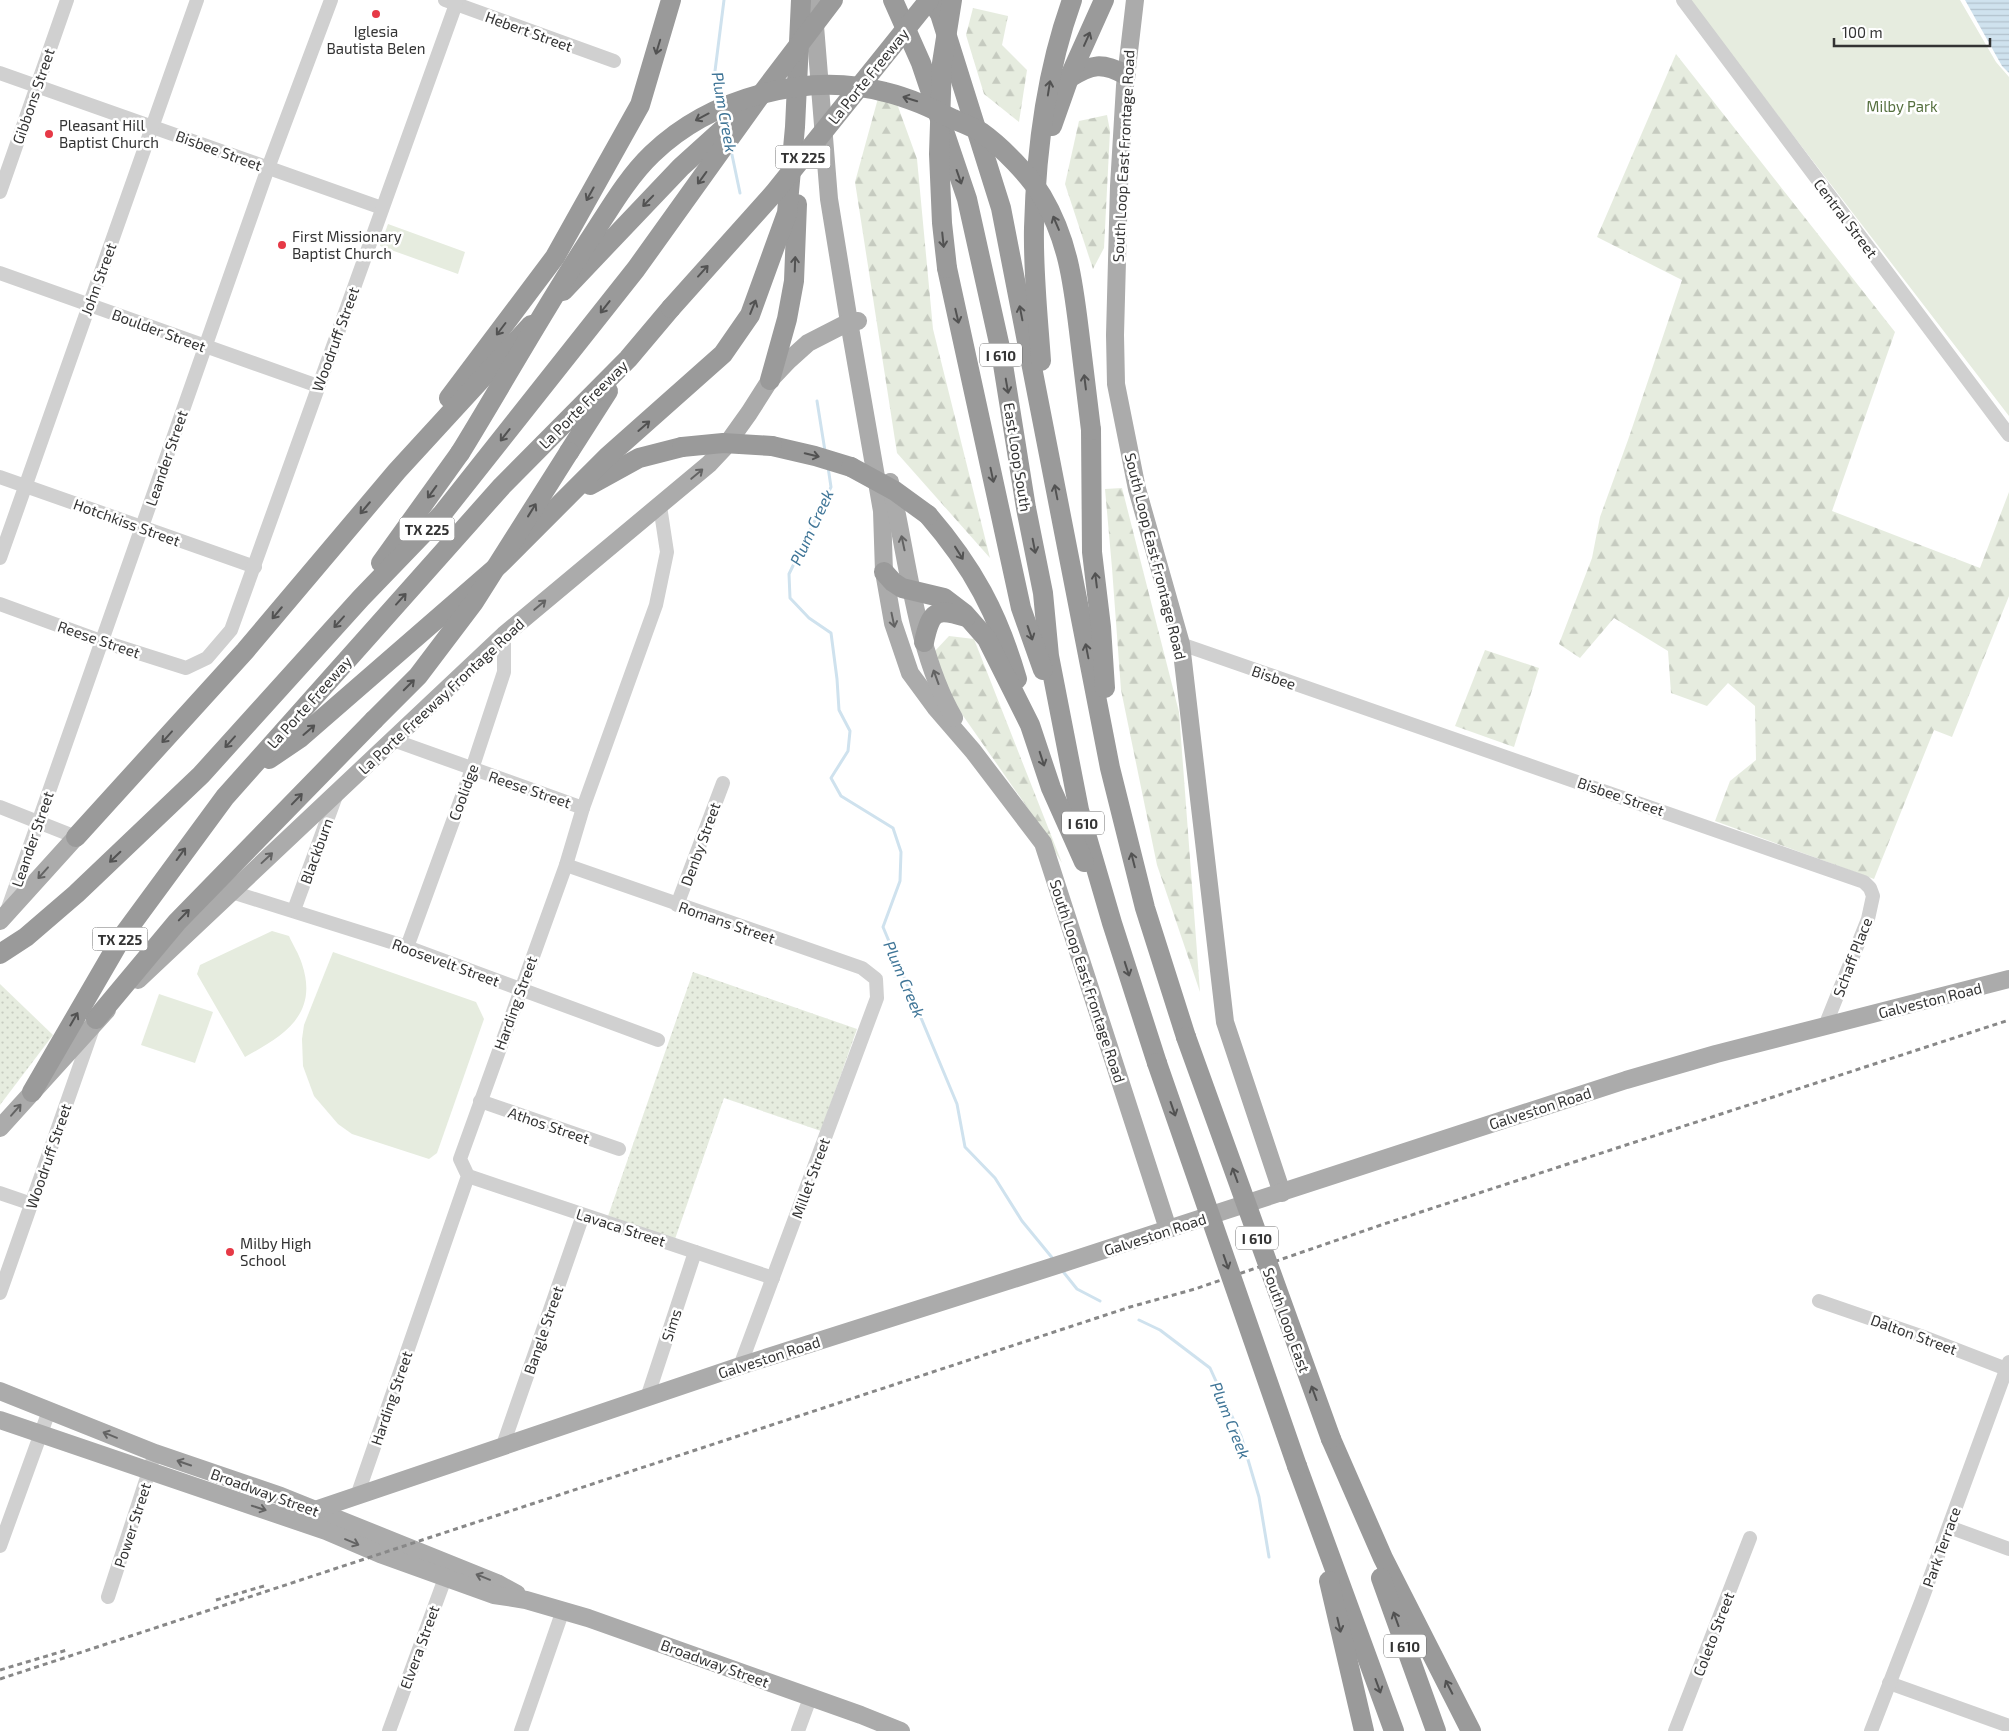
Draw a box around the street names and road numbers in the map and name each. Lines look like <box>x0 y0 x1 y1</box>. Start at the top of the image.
street label: Hebert Street <box>483 7 575 55</box>
street label: La Porte Freeway <box>824 24 912 127</box>
street label: Gibbons Street <box>8 45 58 146</box>
street label: South Loop East Frontage Road <box>1108 49 1138 263</box>
street label: Bisbee Street <box>173 126 265 174</box>
road number: TX 225 <box>776 146 830 168</box>
street label: Central Street <box>1810 175 1882 261</box>
street label: John Street <box>77 240 120 318</box>
street label: Woodruff Street <box>308 284 362 394</box>
street label: Boulder Street <box>110 305 208 355</box>
road number: I 610 <box>980 344 1022 366</box>
street label: La Porte Freeway <box>535 356 631 452</box>
street label: East Loop South <box>1001 401 1035 513</box>
street label: Leander Street <box>141 407 191 508</box>
street label: South Loop East Frontage Road <box>1122 451 1190 661</box>
street label: Hotchkiss Street <box>71 494 183 550</box>
road number: TX 225 <box>400 518 454 540</box>
street label: La Porte Freeway Frontage Road <box>354 614 528 778</box>
street label: Reese Street <box>55 616 143 662</box>
street label: La Porte Freeway <box>263 652 355 752</box>
street label: Bisbee <box>1250 661 1298 693</box>
street label: Coolidge <box>444 761 482 823</box>
street label: Reese Street <box>486 766 574 812</box>
street label: Bisbee Street <box>1575 773 1667 819</box>
street label: Leander Street <box>7 788 57 889</box>
street label: Denby Street <box>677 799 724 888</box>
road number: I 610 <box>1062 811 1104 834</box>
street label: Blackburn <box>296 816 336 886</box>
street label: South Loop East Frontage Road <box>1047 877 1129 1085</box>
street label: Romans Street <box>677 897 778 947</box>
street label: Schaff Place <box>1829 915 1875 999</box>
road number: TX 225 <box>92 928 148 951</box>
street label: Roosevelt Street <box>390 934 502 990</box>
street label: Harding Street <box>490 953 540 1052</box>
street label: Galveston Road <box>1876 978 1984 1022</box>
street label: Galveston Road <box>1487 1083 1593 1133</box>
street label: Woodruff Street <box>22 1101 74 1211</box>
street label: Athos Street <box>506 1103 592 1147</box>
street label: Millet Street <box>787 1135 833 1221</box>
street label: Lavaca Street <box>574 1204 668 1250</box>
street label: Galveston Road <box>1102 1209 1208 1259</box>
road number: I 610 <box>1236 1226 1278 1250</box>
street label: South Loop East <box>1260 1265 1314 1375</box>
street label: Bangle Street <box>519 1283 567 1377</box>
street label: Sims <box>657 1307 685 1343</box>
street label: Dalton Street <box>1868 1310 1960 1358</box>
street label: Galveston Road <box>716 1332 822 1382</box>
street label: Harding Street <box>366 1348 416 1448</box>
street label: Broadway Street <box>209 1464 322 1520</box>
street label: Power Street <box>110 1480 154 1570</box>
street label: Park Terrace <box>1918 1504 1964 1590</box>
street label: Coleto Street <box>1689 1589 1737 1679</box>
street label: Elvera Street <box>396 1602 443 1691</box>
road number: I 610 <box>1384 1634 1426 1658</box>
street label: Broadway Street <box>659 1635 772 1691</box>

